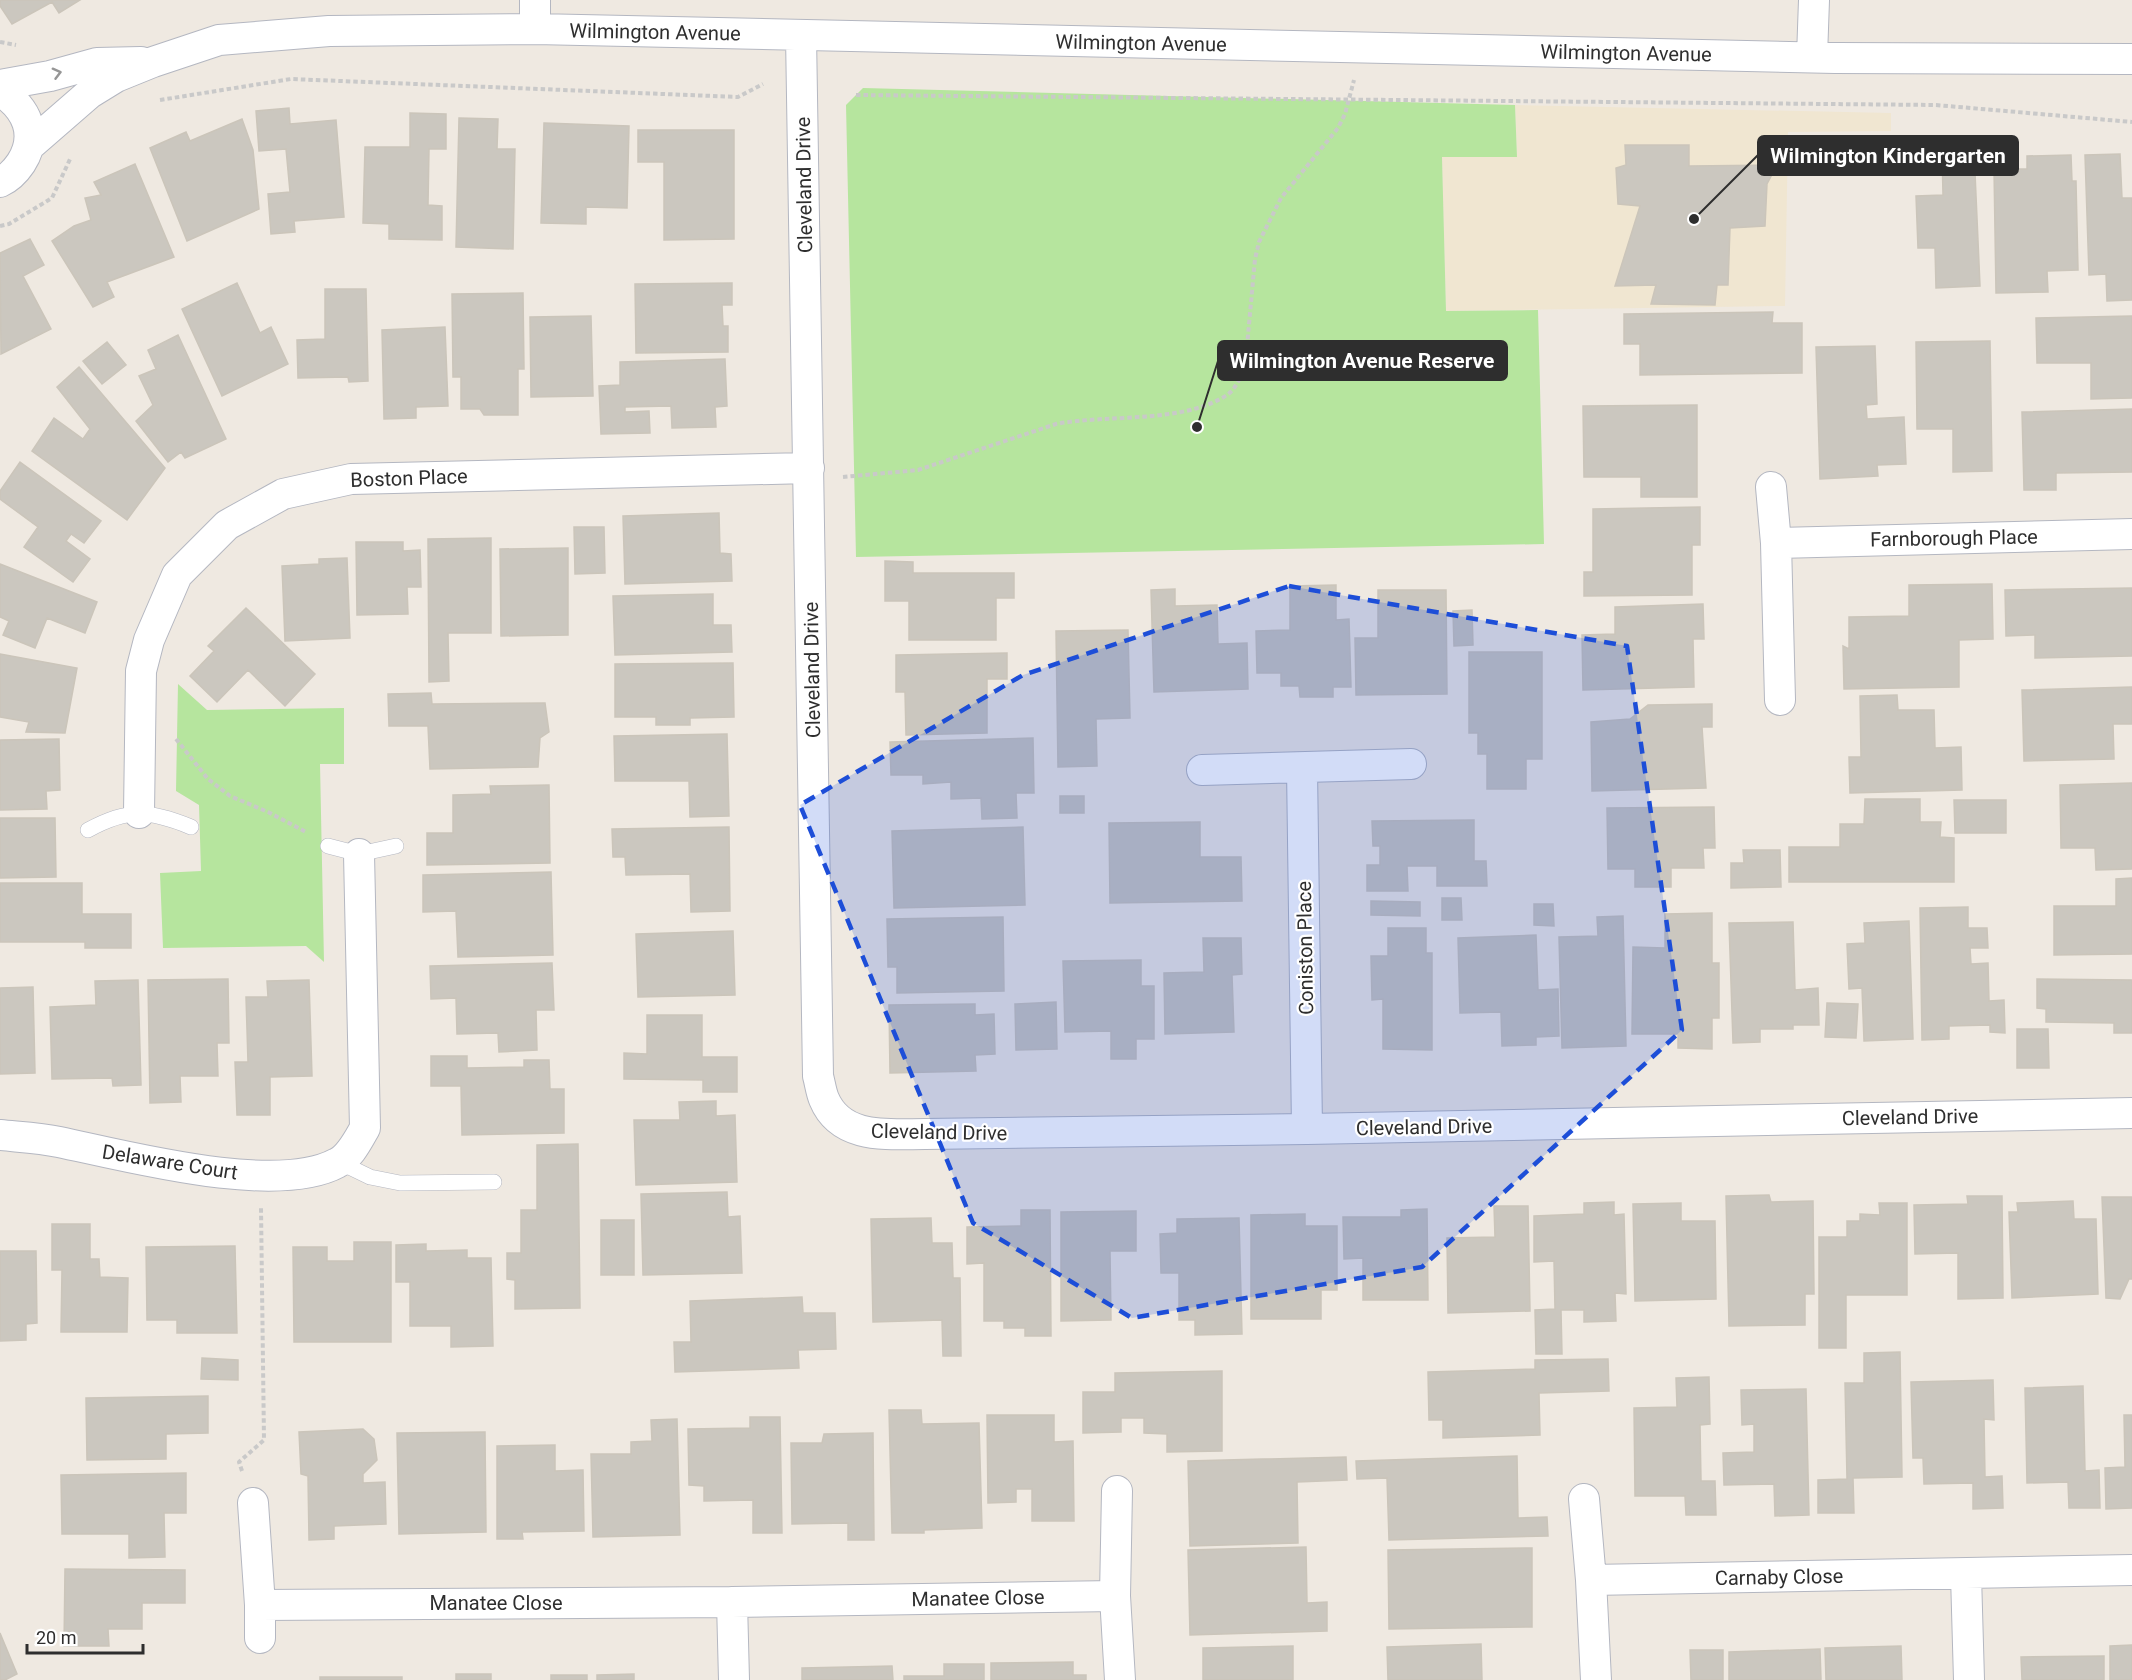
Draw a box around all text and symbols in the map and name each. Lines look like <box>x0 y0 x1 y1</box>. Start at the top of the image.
street label: Wilmington Avenue <box>569 19 741 45</box>
street label: Wilmington Avenue <box>1055 30 1227 56</box>
street label: Wilmington Avenue <box>1540 40 1712 66</box>
one-way arrow <box>52 68 62 81</box>
street label: Cleveland Drive <box>791 117 817 253</box>
callout: Wilmington Kindergarten <box>1758 136 2018 175</box>
text: Wilmington Kindergarten <box>1770 144 2006 168</box>
callout: Wilmington Avenue Reserve <box>1218 341 1507 380</box>
text: Wilmington Avenue Reserve <box>1230 349 1494 373</box>
street label: Boston Place <box>350 464 468 492</box>
street label: Farnborough Place <box>1870 525 2038 551</box>
street label: Cleveland Drive <box>799 602 825 738</box>
street label: Coniston Place <box>1292 881 1318 1015</box>
street label: Cleveland Drive <box>1842 1104 1978 1130</box>
street label: Cleveland Drive <box>1356 1114 1492 1140</box>
street label: Cleveland Drive <box>871 1119 1007 1145</box>
street label: Delaware Court <box>101 1139 239 1185</box>
street label: Carnaby Close <box>1715 1564 1843 1590</box>
street label: Manatee Close <box>911 1585 1045 1611</box>
street label: Manatee Close <box>429 1591 563 1615</box>
scale bar <box>27 1617 142 1655</box>
text: 20 m <box>36 1627 76 1648</box>

